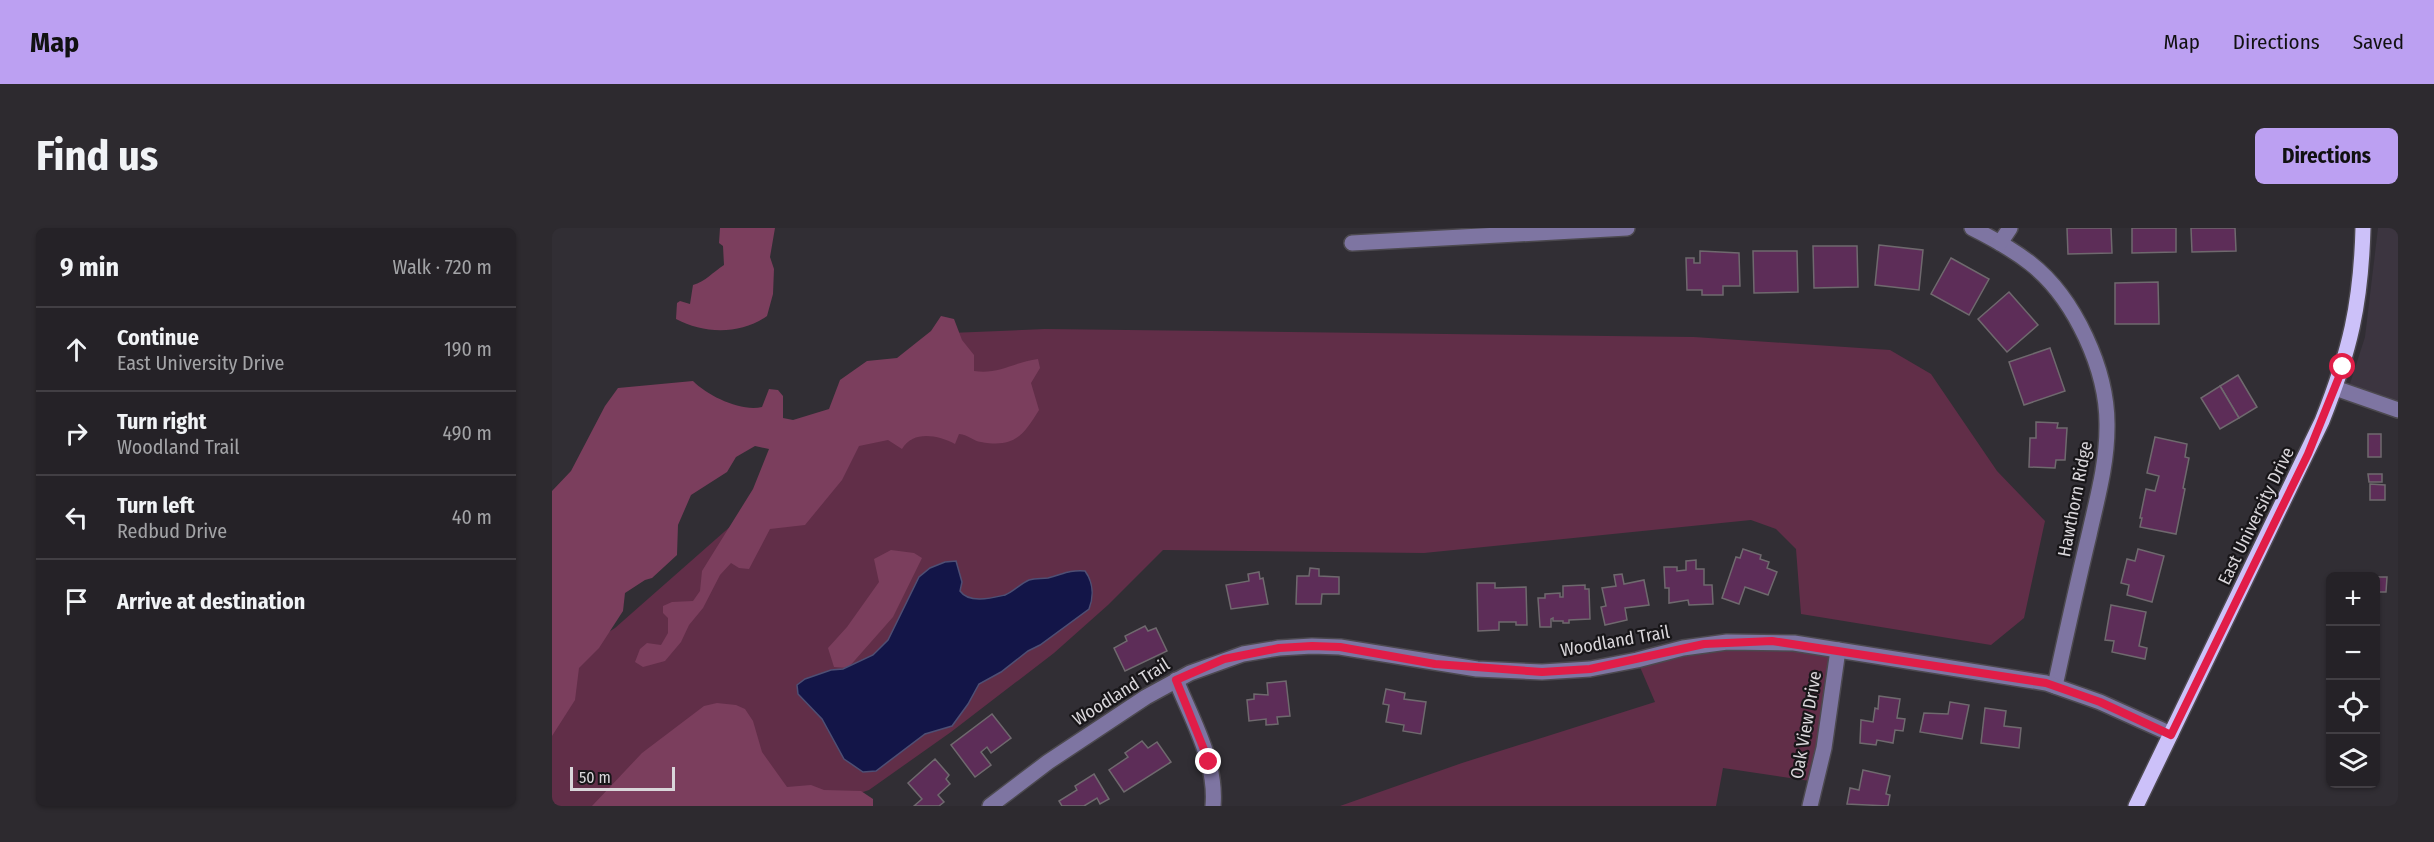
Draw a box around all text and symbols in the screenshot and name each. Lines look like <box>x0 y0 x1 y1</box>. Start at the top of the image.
text: Map <box>30 26 79 59</box>
text: Map <box>2163 29 2200 55</box>
text: Directions <box>2233 29 2320 55</box>
text: Saved <box>2353 29 2404 55</box>
button: Directions <box>2255 128 2398 184</box>
text: Find us <box>36 131 158 181</box>
text: 9 min <box>60 252 119 283</box>
text: Walk · 720 m <box>393 255 492 279</box>
text: Continue <box>117 324 199 351</box>
icon: ahead <box>60 333 93 366</box>
text: 190 m <box>444 337 492 361</box>
text: East University Drive <box>117 351 284 375</box>
route start <box>2329 353 2355 379</box>
text: Turn right <box>117 408 206 435</box>
icon: right <box>60 417 93 450</box>
text: 490 m <box>442 421 492 445</box>
text: Woodland Trail <box>117 435 240 459</box>
street label: Hawthorn Ridge <box>2053 439 2097 559</box>
street label: East University Drive <box>2213 443 2299 589</box>
text: Turn left <box>117 492 195 519</box>
icon: left <box>60 501 93 534</box>
text: 40 m <box>452 505 492 529</box>
text: Redbud Drive <box>117 519 227 543</box>
map controls <box>2326 572 2380 788</box>
button: + <box>2326 572 2380 626</box>
icon: arrive <box>60 585 93 618</box>
text: Arrive at destination <box>117 588 305 615</box>
street label: Woodland Trail <box>1559 621 1671 661</box>
button: − <box>2326 626 2380 680</box>
street label: Woodland Trail <box>1068 653 1174 731</box>
street label: Oak View Drive <box>1786 669 1826 781</box>
button: locate <box>2326 680 2380 734</box>
button: layers <box>2326 734 2380 788</box>
route end <box>1195 748 1221 774</box>
scale bar <box>570 764 675 792</box>
text: 50 m <box>579 768 611 787</box>

